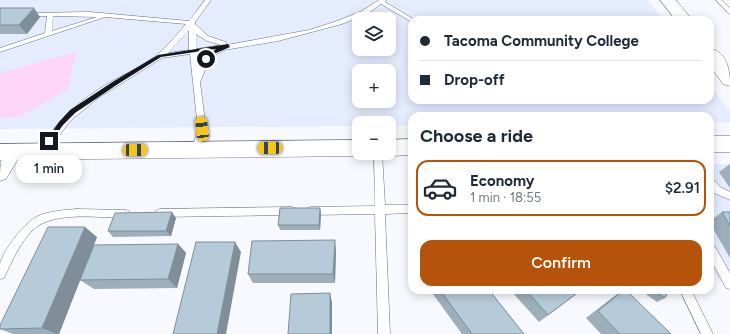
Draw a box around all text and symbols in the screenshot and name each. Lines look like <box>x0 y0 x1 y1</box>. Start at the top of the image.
map controls <box>352 12 396 160</box>
button: layers <box>352 12 396 56</box>
text: Tacoma Community College <box>444 32 639 50</box>
route start <box>197 50 215 68</box>
button: + <box>352 64 396 108</box>
text: Drop-off <box>444 71 505 89</box>
car <box>195 116 209 142</box>
button: − <box>352 116 396 160</box>
text: Choose a ride <box>420 125 533 147</box>
route end <box>40 132 58 150</box>
car <box>258 142 282 154</box>
car <box>123 144 147 156</box>
callout: 1 min <box>16 155 82 183</box>
text: 1 min <box>34 161 64 176</box>
icon: car <box>422 170 458 206</box>
text: Economy <box>470 172 535 190</box>
text: $2.91 <box>665 179 700 197</box>
text: 1 min · 18:55 <box>470 190 541 205</box>
button: Confirm <box>420 240 702 286</box>

